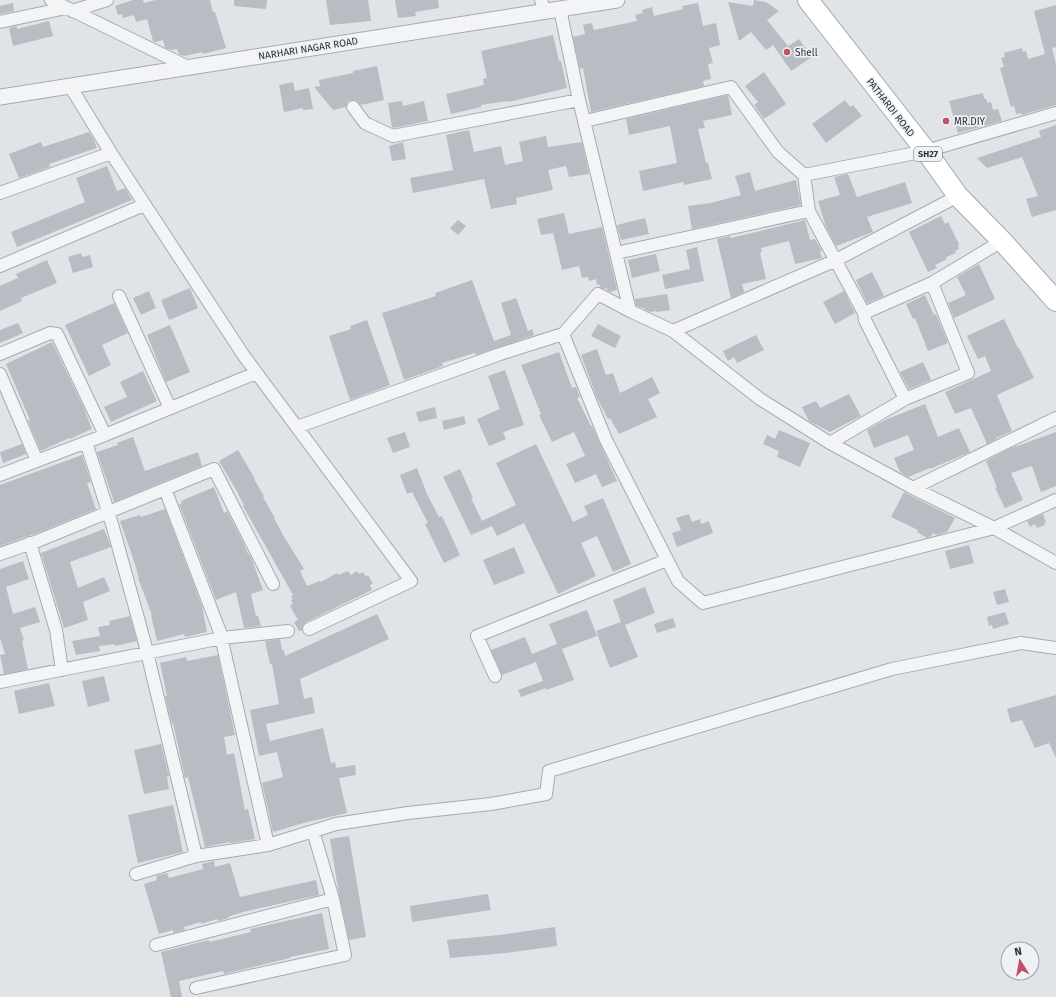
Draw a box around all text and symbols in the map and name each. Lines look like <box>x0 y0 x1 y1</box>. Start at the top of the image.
street label: NARHARI NAGAR ROAD <box>257 35 359 63</box>
marker: Shell <box>782 47 792 57</box>
place label: Shell <box>795 47 818 59</box>
street label: PATHARDI ROAD <box>864 76 917 139</box>
marker: MR.DIY <box>941 116 951 126</box>
place label: MR.DIY <box>954 116 986 128</box>
road number: SH27 <box>914 147 942 161</box>
north arrow <box>1000 941 1040 981</box>
text: N <box>1013 945 1023 959</box>

